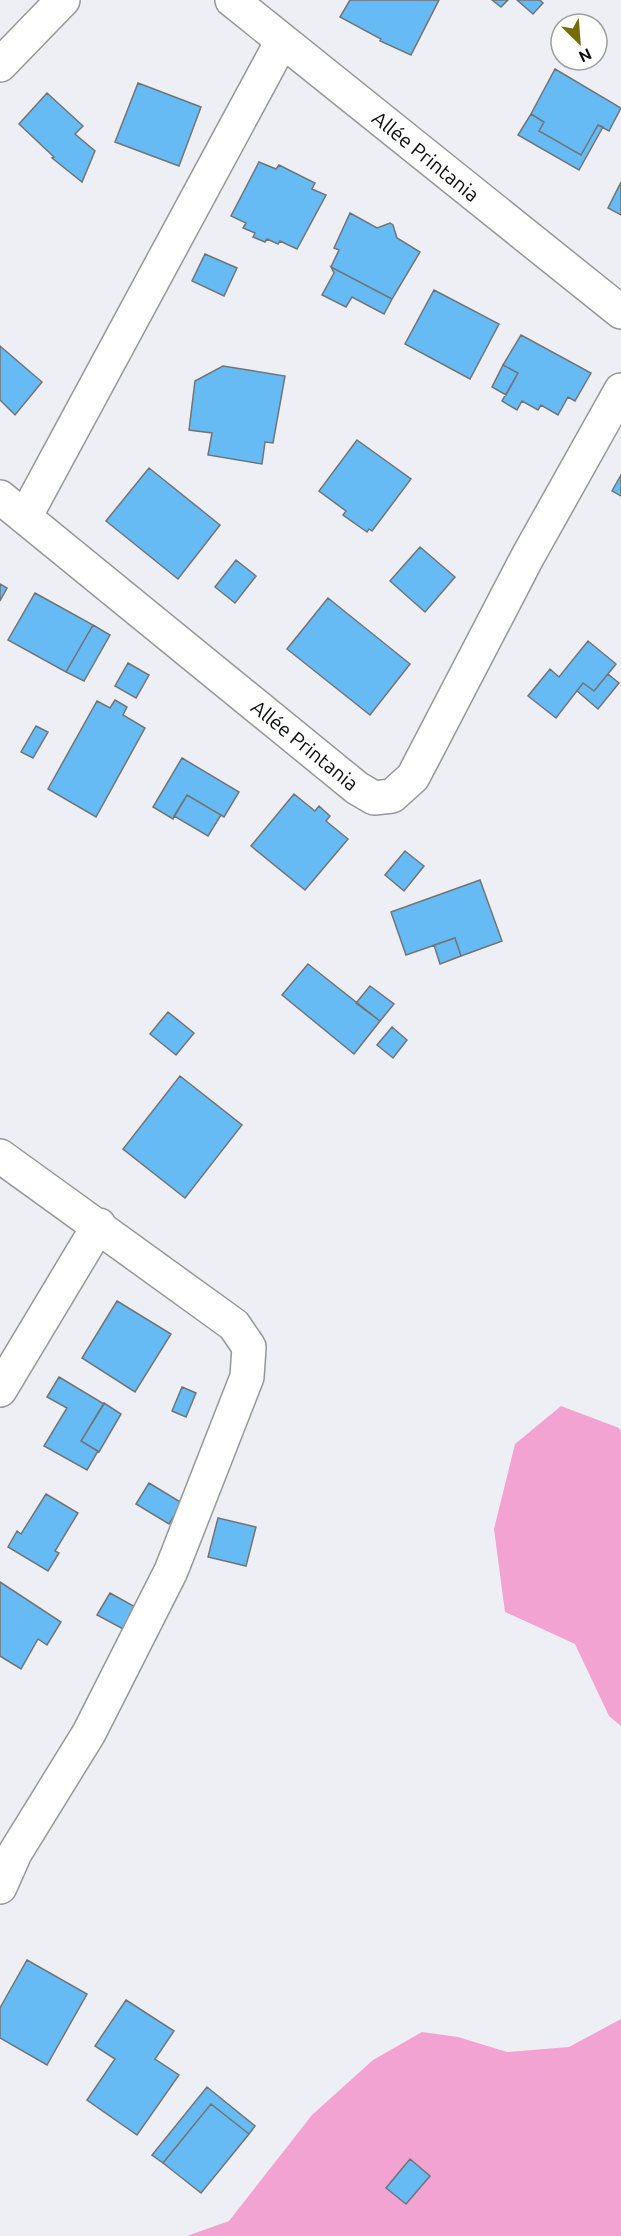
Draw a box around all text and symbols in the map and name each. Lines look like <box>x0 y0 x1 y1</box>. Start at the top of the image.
north arrow <box>549 12 609 72</box>
text: N <box>576 45 595 66</box>
street label: Allée Printania <box>368 106 484 206</box>
street label: Allée Printania <box>247 695 363 795</box>

